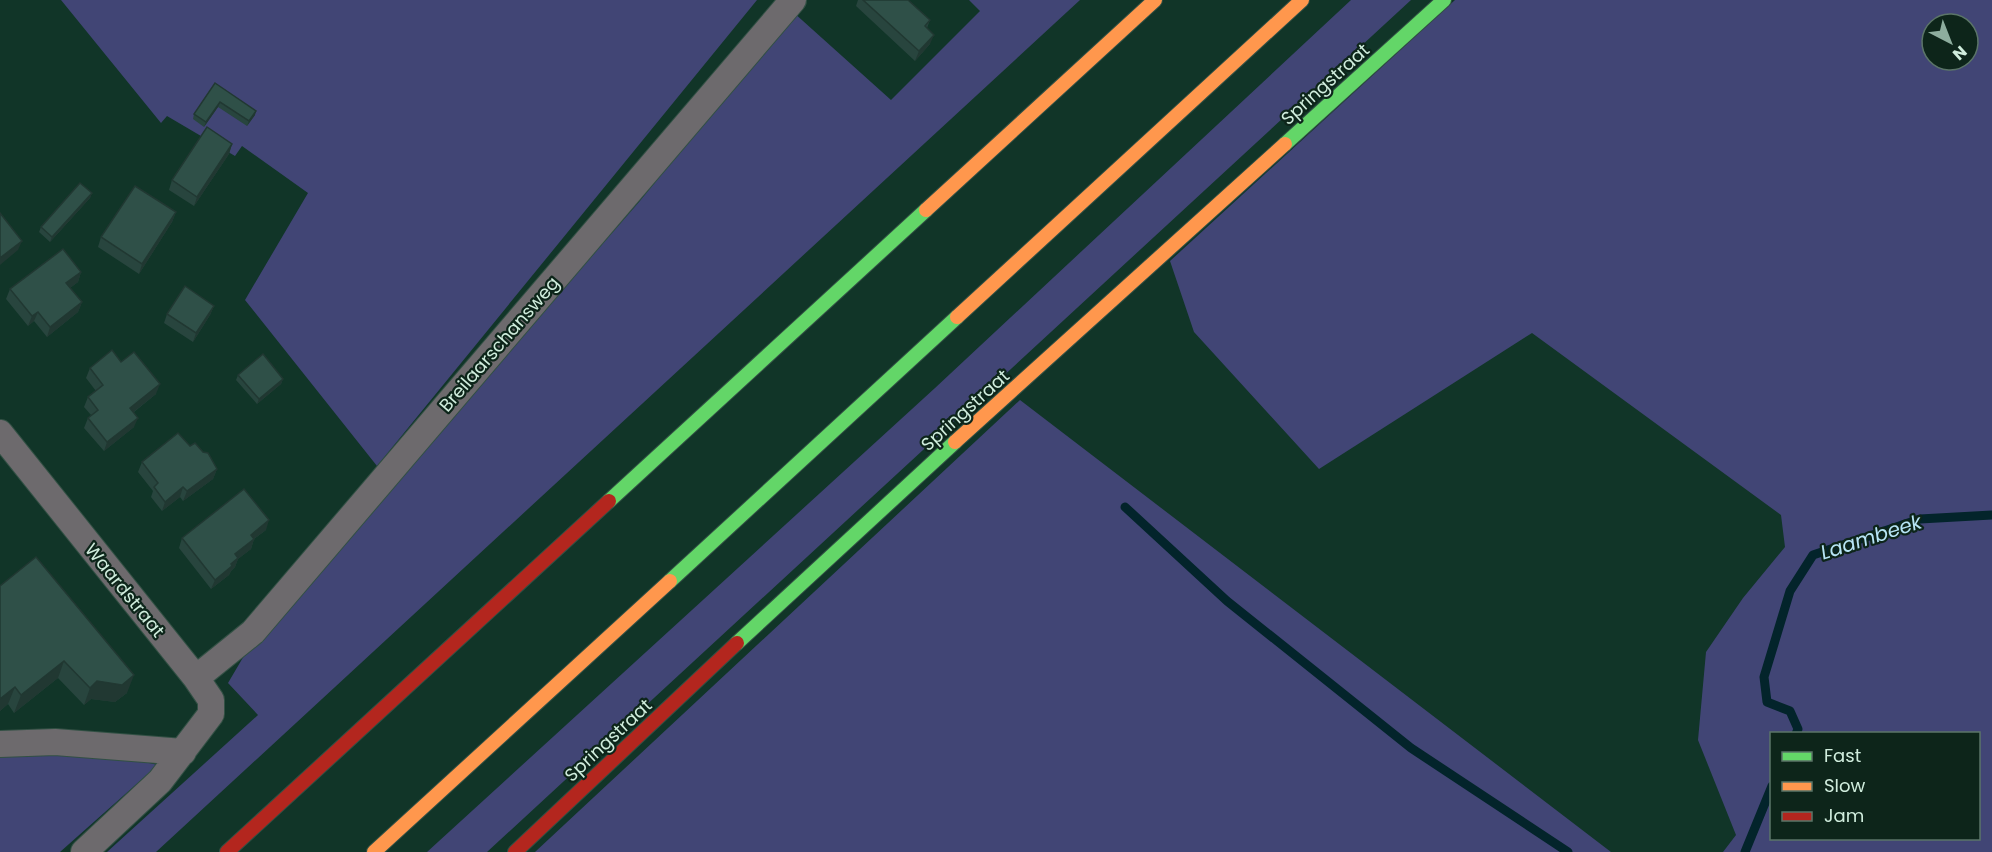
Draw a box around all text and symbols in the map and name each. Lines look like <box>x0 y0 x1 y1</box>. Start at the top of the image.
north arrow <box>1920 12 1980 72</box>
street label: Springstraat <box>1275 38 1375 130</box>
text: N <box>1948 40 1972 65</box>
street label: Breilaarschansweg <box>433 271 565 417</box>
street label: Springstraat <box>915 364 1015 456</box>
water label: Laambeek <box>1817 507 1927 567</box>
street label: Waardstraat <box>79 538 171 642</box>
street label: Springstraat <box>559 693 657 787</box>
legend <box>1770 732 1980 840</box>
text: Fast <box>1824 743 1861 768</box>
text: Slow <box>1824 773 1866 798</box>
text: Jam <box>1824 803 1864 828</box>

